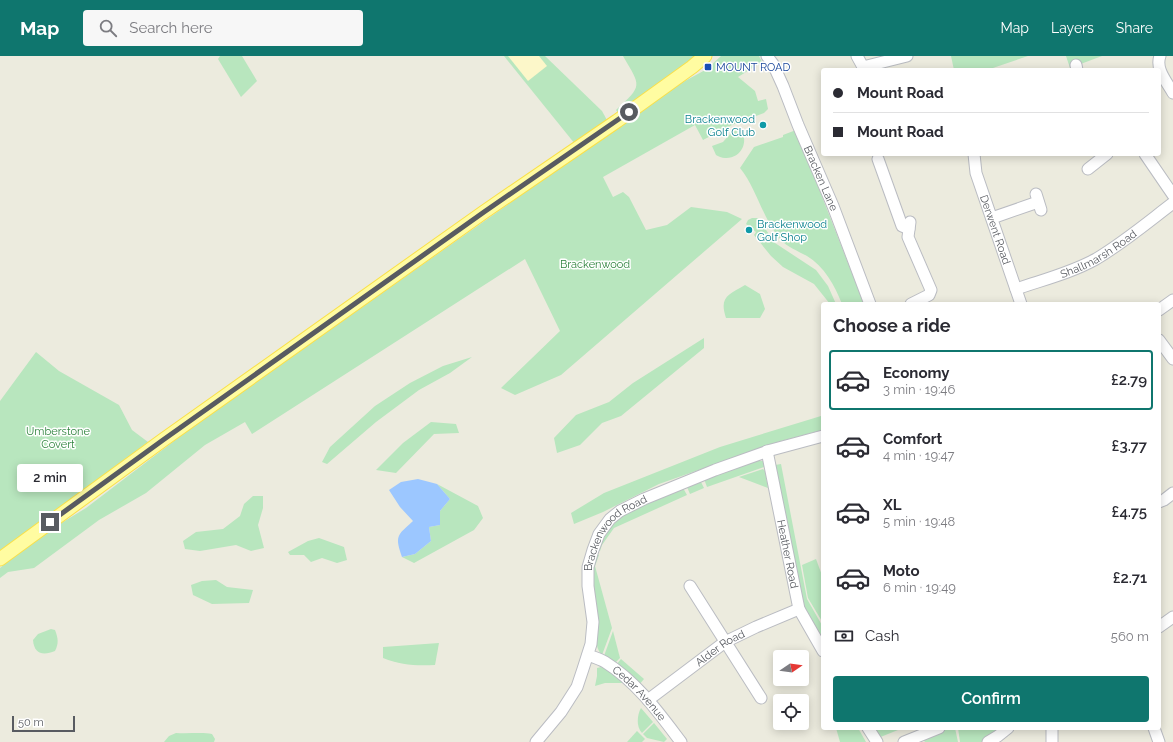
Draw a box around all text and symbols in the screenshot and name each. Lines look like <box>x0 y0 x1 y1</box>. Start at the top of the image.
search box <box>83 10 363 46</box>
text: Map <box>20 17 59 39</box>
icon: search <box>97 17 119 39</box>
text: Search here <box>129 19 213 37</box>
text: Map <box>1001 20 1029 36</box>
text: Layers <box>1051 20 1094 36</box>
text: Share <box>1116 20 1153 36</box>
place label: MOUNT ROAD <box>716 61 790 74</box>
marker: MOUNT ROAD <box>703 62 713 72</box>
text: Mount Road <box>857 84 944 102</box>
route start <box>620 103 638 121</box>
place label: Brackenwood Golf Club <box>685 113 755 139</box>
marker: Brackenwood Golf Club <box>758 120 768 130</box>
text: Mount Road <box>857 123 944 141</box>
street label: Bracken Lane <box>801 144 840 213</box>
street label: Derwent Road <box>977 193 1013 266</box>
place label: Brackenwood Golf Shop <box>757 218 827 244</box>
marker: Brackenwood Golf Shop <box>744 225 754 235</box>
street label: Shallmarsh Road <box>1059 227 1139 281</box>
park label: Brackenwood <box>560 258 630 271</box>
text: Choose a ride <box>833 315 951 336</box>
icon: car <box>835 362 871 398</box>
text: Economy <box>883 364 950 382</box>
text: £2.79 <box>1111 371 1147 389</box>
text: 3 min · 19:46 <box>883 382 955 397</box>
park label: Umberstone Covert <box>26 425 90 451</box>
icon: car <box>835 428 871 464</box>
text: Comfort <box>883 430 942 448</box>
text: £3.77 <box>1111 437 1147 455</box>
text: 4 min · 19:47 <box>883 448 954 463</box>
callout: 2 min <box>17 464 83 492</box>
text: 2 min <box>33 470 67 485</box>
street label: Brackenwood Road <box>582 493 649 571</box>
icon: car <box>835 494 871 530</box>
text: XL <box>883 496 901 514</box>
text: £4.75 <box>1111 503 1147 521</box>
route end <box>41 513 59 531</box>
text: 5 min · 19:48 <box>883 514 955 529</box>
street label: Heather Road <box>774 518 801 590</box>
icon: car <box>835 560 871 596</box>
text: Moto <box>883 562 920 580</box>
text: £2.71 <box>1113 569 1147 587</box>
text: 6 min · 19:49 <box>883 580 956 595</box>
icon: cash <box>833 625 855 647</box>
street label: Alder Road <box>693 627 747 669</box>
text: Cash <box>865 627 899 645</box>
text: 560 m <box>1111 629 1149 644</box>
north arrow <box>773 650 809 686</box>
map controls <box>773 650 809 730</box>
street label: Cedar Avenue <box>610 663 669 724</box>
button: Confirm <box>833 676 1149 722</box>
button: locate <box>773 694 809 730</box>
scale bar <box>12 714 75 733</box>
text: 50 m <box>18 716 44 729</box>

